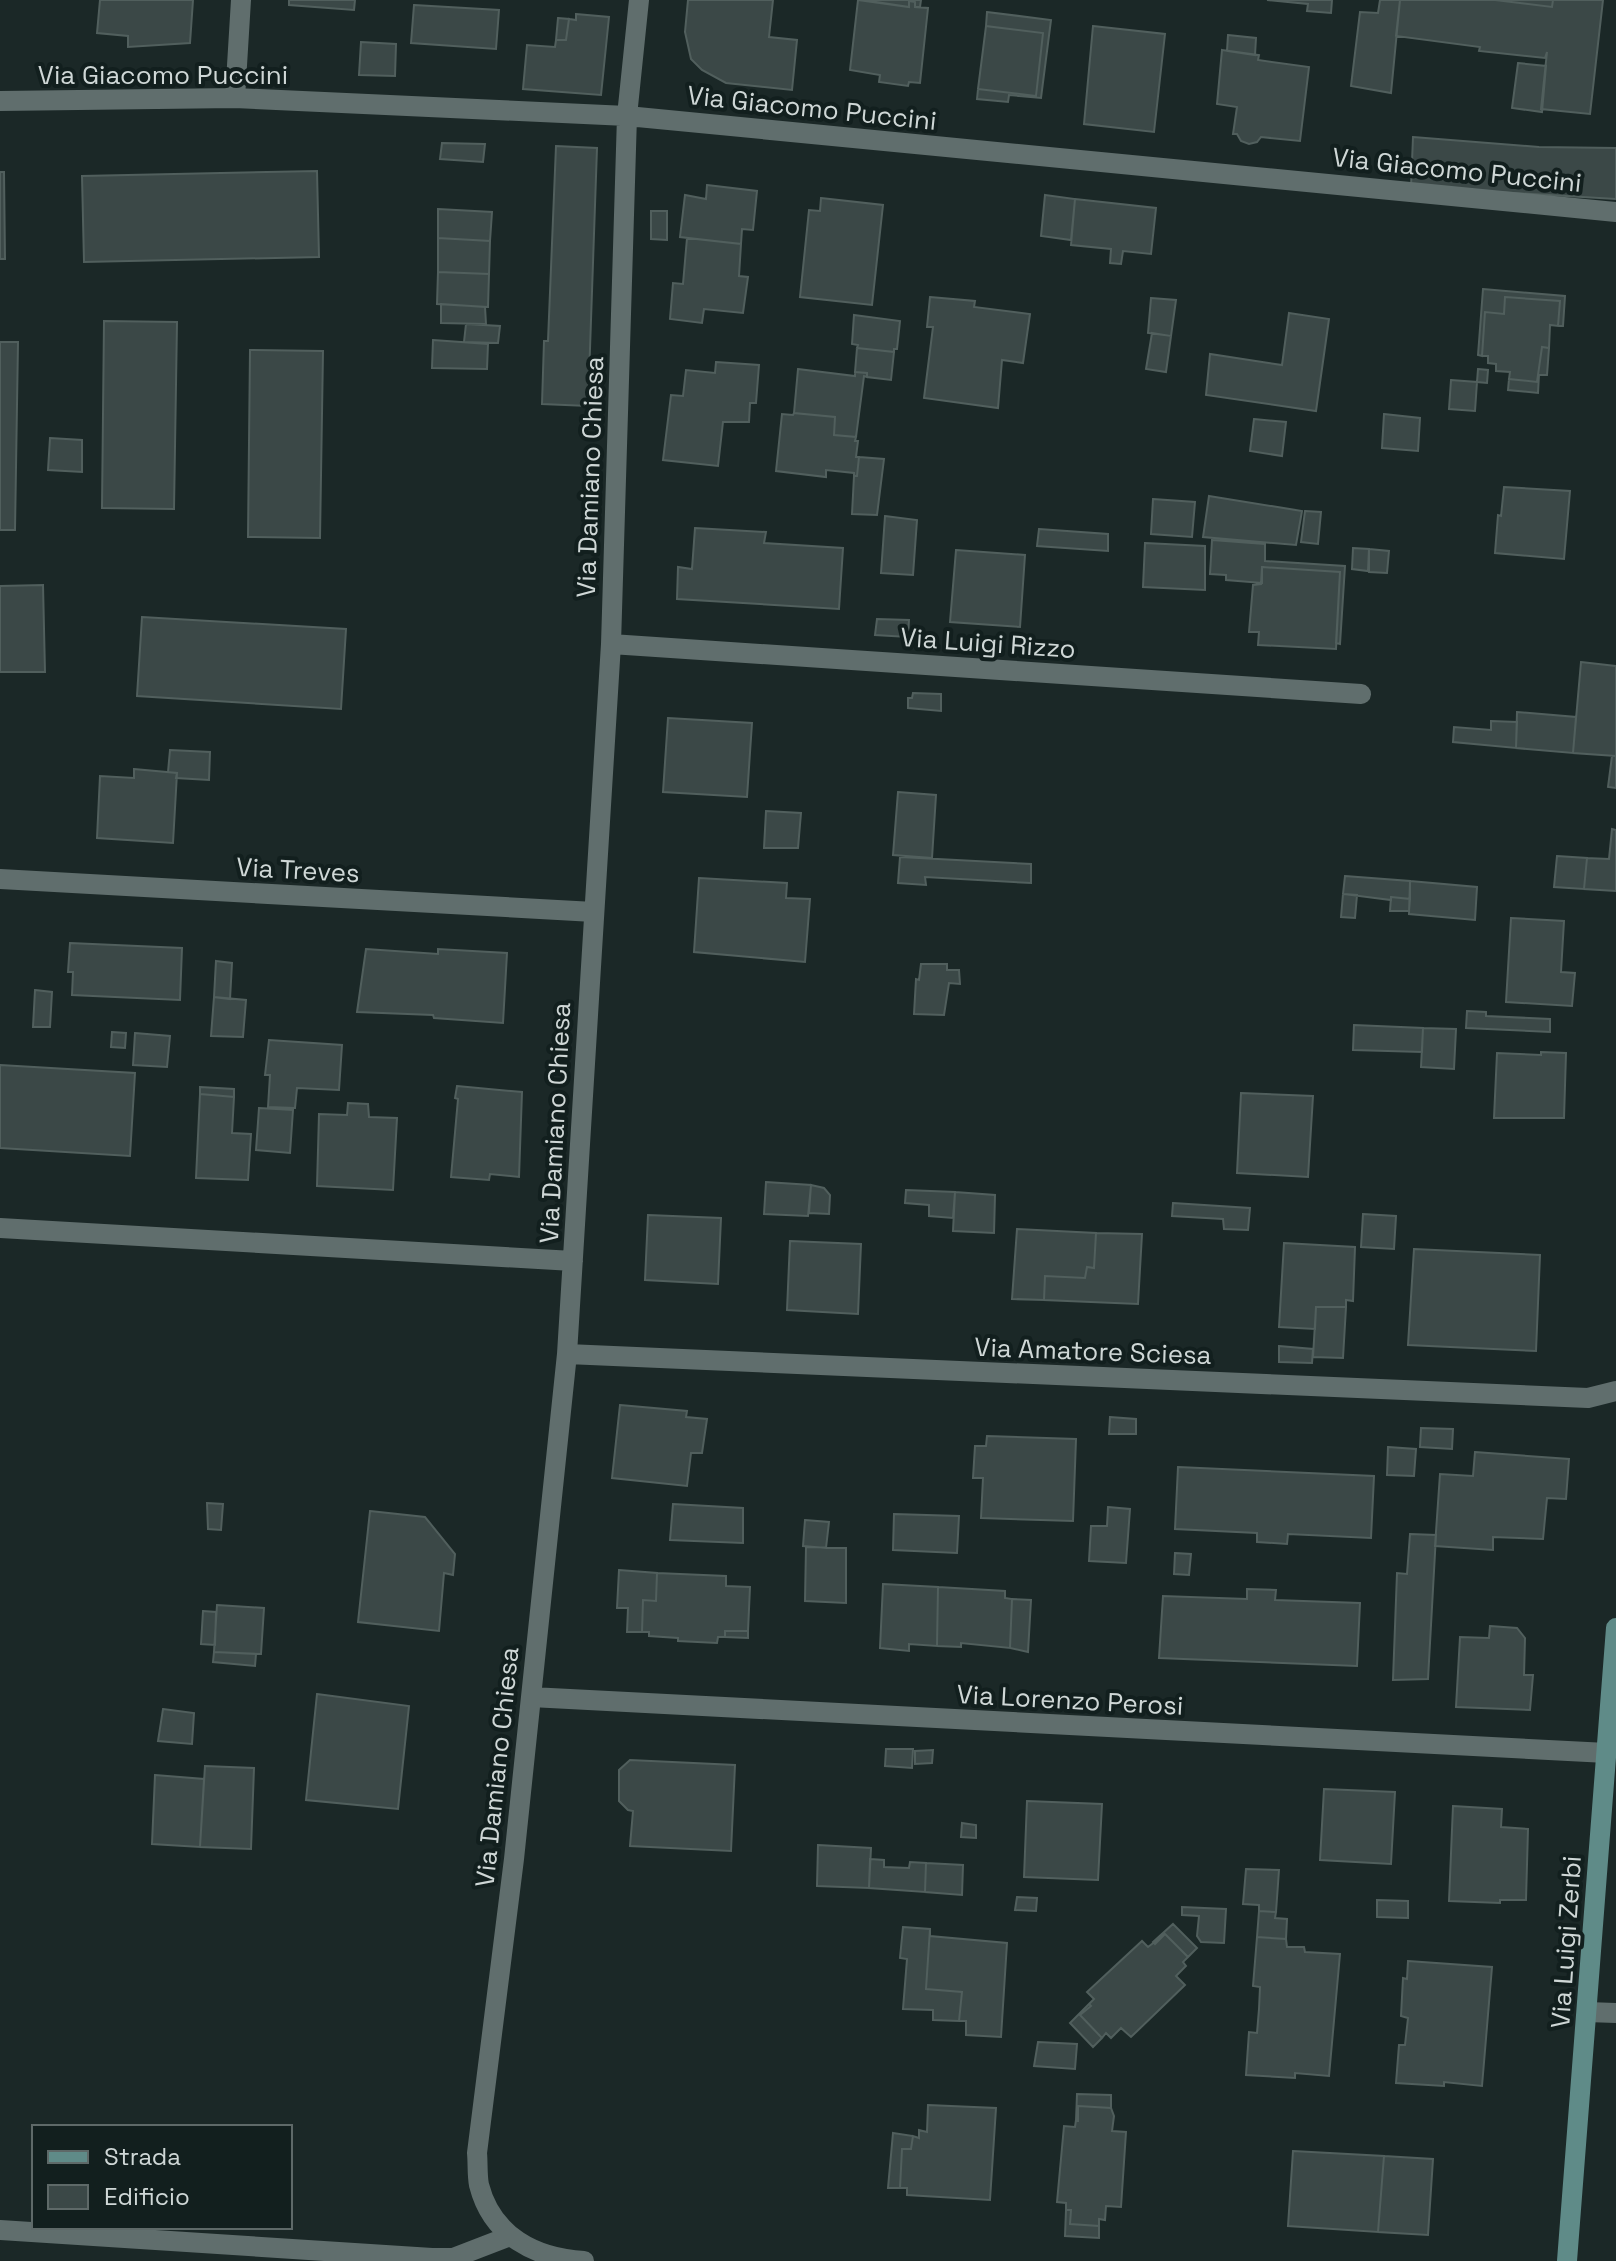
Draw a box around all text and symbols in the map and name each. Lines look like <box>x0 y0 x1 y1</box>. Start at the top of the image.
street label: Via Giacomo Puccini <box>38 58 288 92</box>
street label: Via Giacomo Puccini <box>686 78 938 138</box>
street label: Via Giacomo Puccini <box>1331 140 1583 200</box>
street label: Via Damiano Chiesa <box>569 356 611 598</box>
street label: Via Luigi Rizzo <box>899 620 1077 666</box>
street label: Via Treves <box>235 850 361 890</box>
street label: Via Damiano Chiesa <box>532 1001 578 1245</box>
street label: Via Amatore Sciesa <box>974 1330 1212 1372</box>
street label: Via Damiano Chiesa <box>467 1645 527 1889</box>
street label: Via Lorenzo Perosi <box>956 1677 1184 1723</box>
street label: Via Luigi Zerbi <box>1543 1854 1589 2030</box>
legend <box>32 2125 292 2229</box>
text: Strada <box>104 2141 181 2172</box>
text: Edificio <box>104 2181 190 2212</box>

